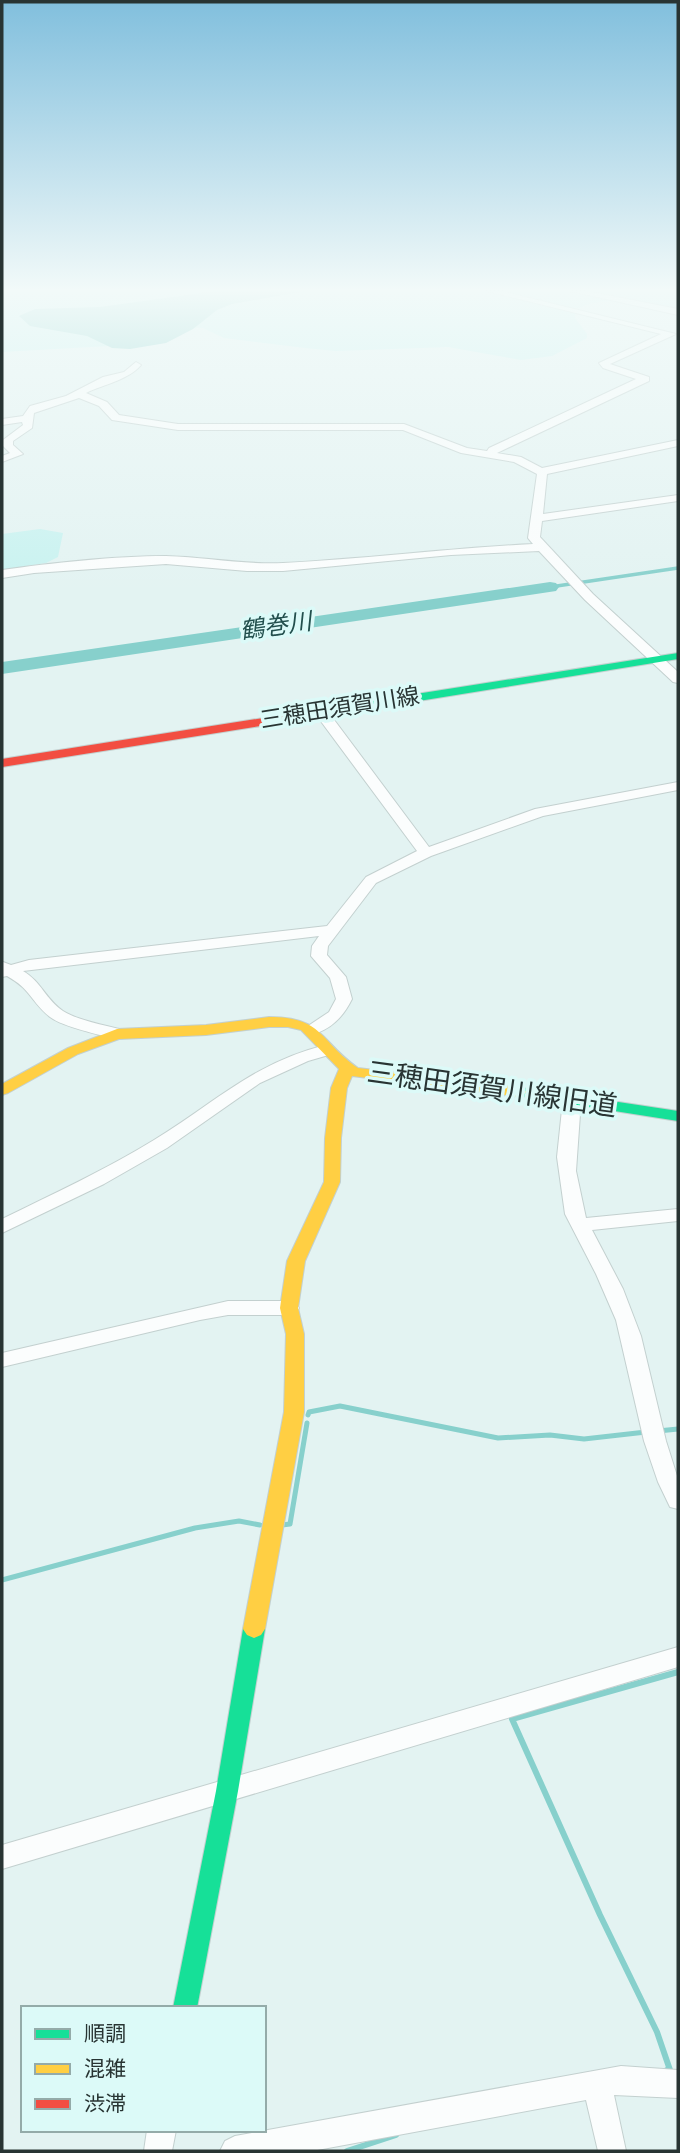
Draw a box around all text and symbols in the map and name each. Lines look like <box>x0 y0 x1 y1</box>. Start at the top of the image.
water label: 鶴巻川 <box>238 604 317 650</box>
street label: 三穂田須賀川線 <box>258 679 422 739</box>
street label: 三穂田須賀川線旧道 <box>364 1051 620 1129</box>
legend <box>21 2006 266 2132</box>
text: 順調 <box>84 2019 126 2051</box>
text: 混雑 <box>84 2054 126 2086</box>
text: 渋滞 <box>84 2089 126 2121</box>

